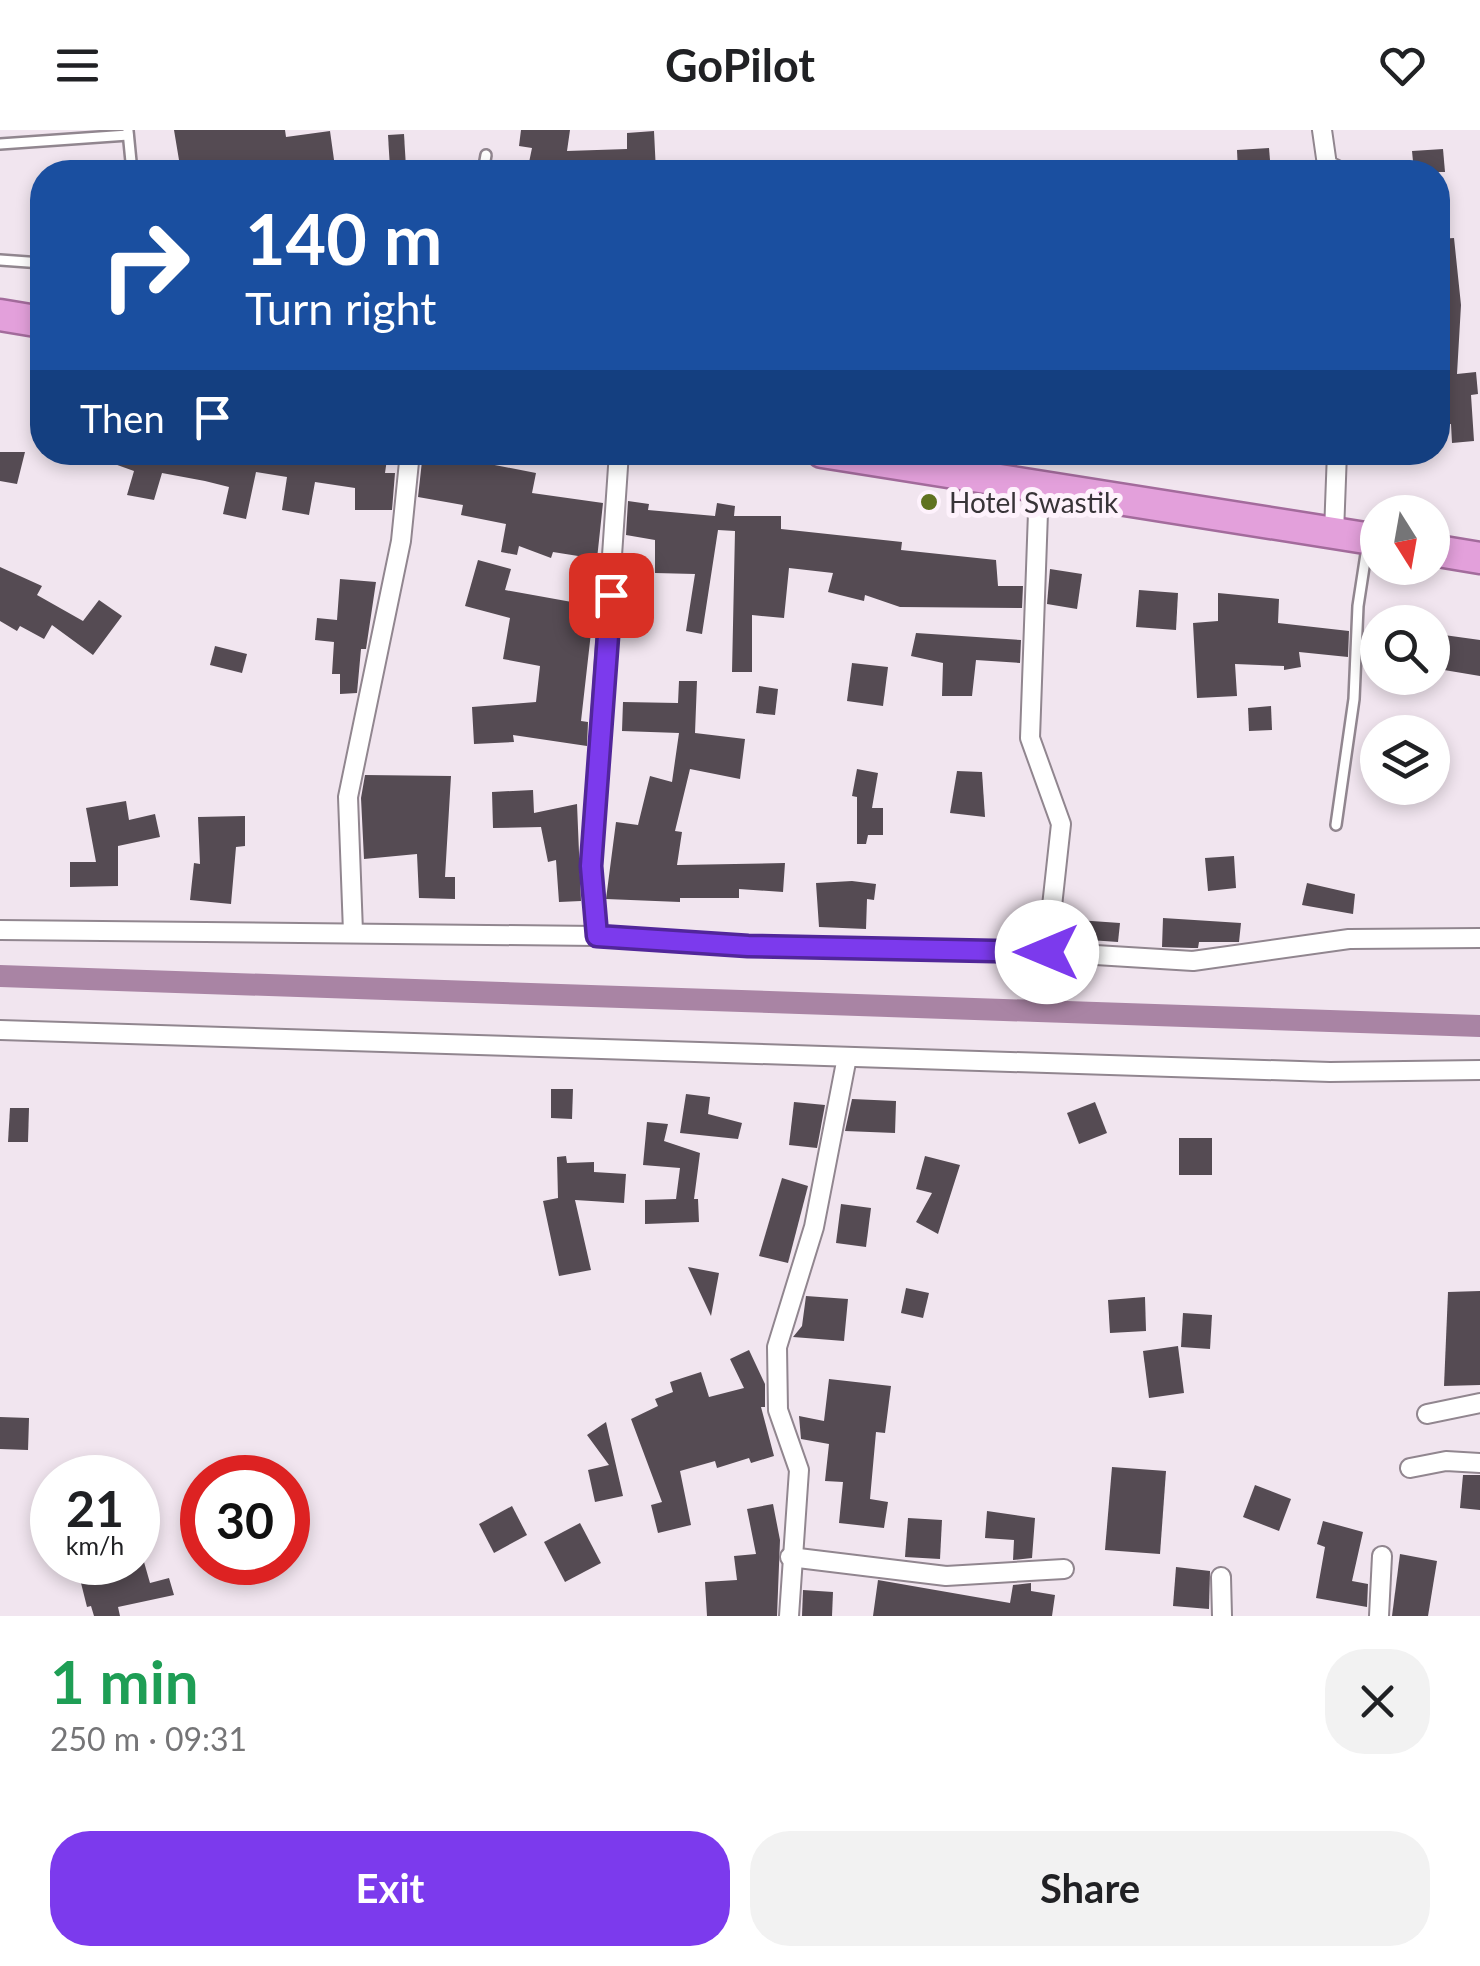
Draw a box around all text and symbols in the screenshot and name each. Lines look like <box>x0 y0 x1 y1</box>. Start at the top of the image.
icon: menu <box>50 38 105 93</box>
text: GoPilot <box>665 38 815 92</box>
icon: heart <box>1375 38 1430 93</box>
text: 140 m <box>245 196 442 280</box>
icon: right <box>80 200 210 330</box>
text: Turn right <box>245 281 436 335</box>
icon: arrive <box>185 390 240 445</box>
text: Then <box>80 395 165 441</box>
place label: Hotel Swastik <box>949 485 1119 519</box>
marker: Hotel Swastik <box>918 491 940 513</box>
north arrow <box>1360 495 1450 585</box>
map controls <box>1360 495 1450 805</box>
pin <box>569 553 654 638</box>
icon: arrive <box>584 568 639 623</box>
button: search <box>1360 605 1450 695</box>
button: layers <box>1360 715 1450 805</box>
position arrow <box>995 900 1099 1004</box>
speed limit sign: 30 <box>180 1455 310 1585</box>
text: 21 <box>66 1478 124 1538</box>
text: km/h <box>66 1530 124 1560</box>
text: 1 min <box>50 1645 199 1717</box>
button: close <box>1325 1649 1430 1754</box>
text: 250 m · 09:31 <box>50 1719 247 1758</box>
button: Exit <box>50 1831 730 1946</box>
button: Share <box>750 1831 1430 1946</box>

